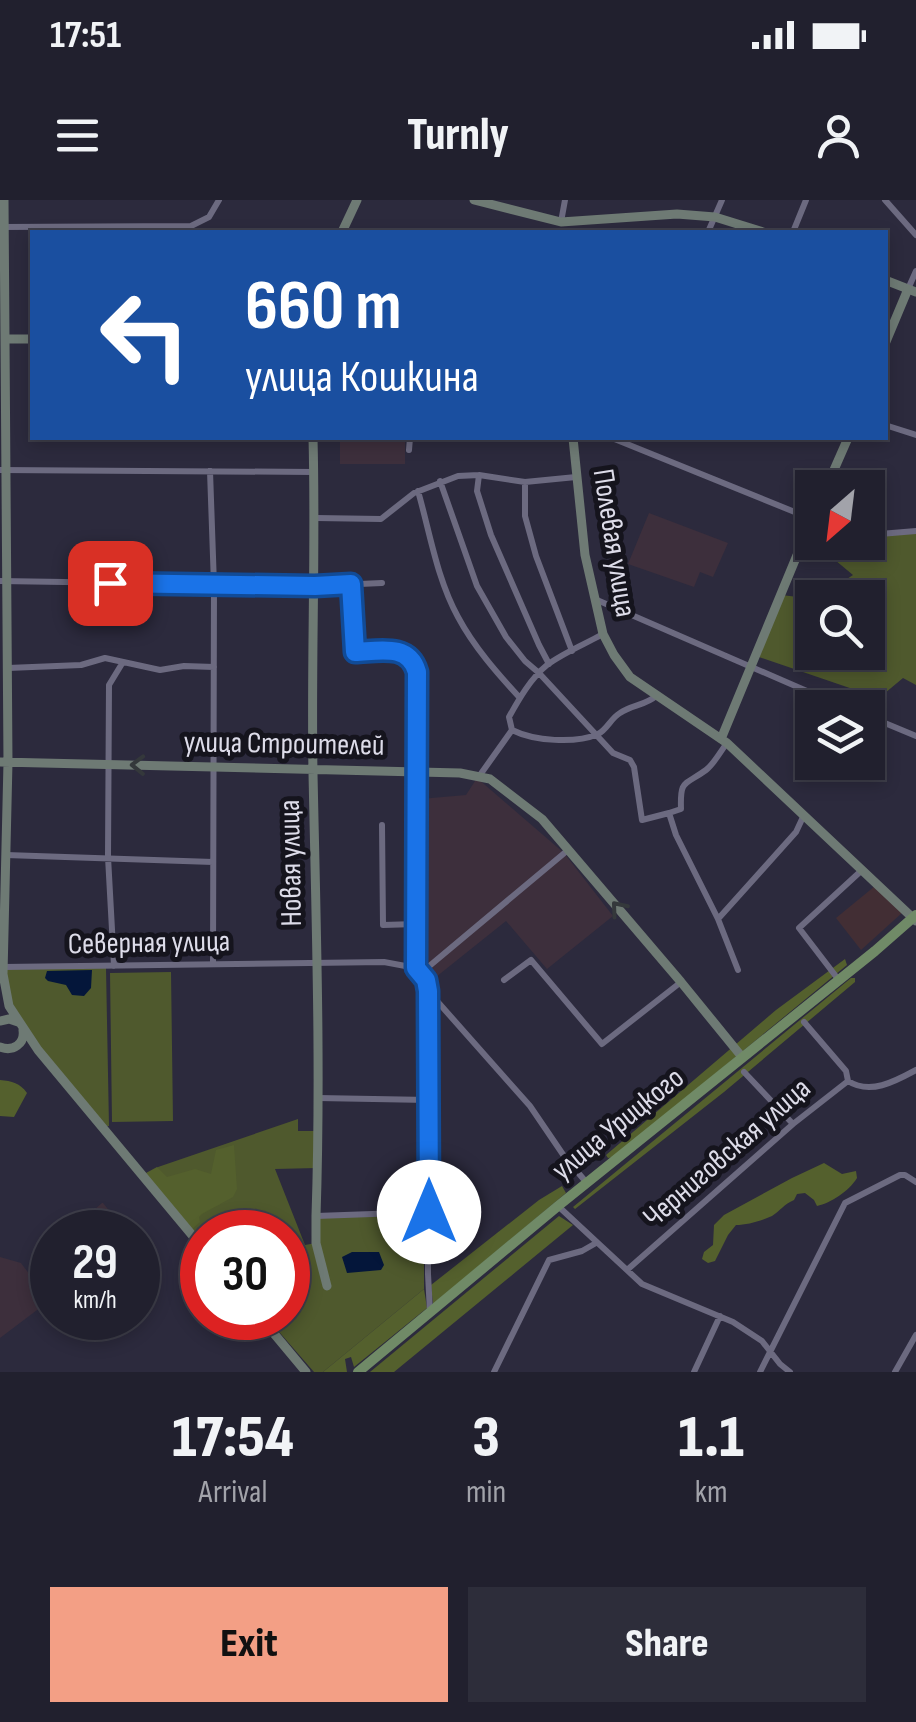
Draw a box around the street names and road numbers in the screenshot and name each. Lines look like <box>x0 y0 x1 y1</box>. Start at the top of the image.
street label: Полевая улица <box>585 466 643 620</box>
street label: улица Строителей <box>183 724 385 764</box>
street label: Новая улица <box>272 799 310 927</box>
street label: Северная улица <box>67 924 231 962</box>
street label: улица Урицкого <box>545 1060 691 1188</box>
street label: Черниговская улица <box>636 1071 818 1235</box>

